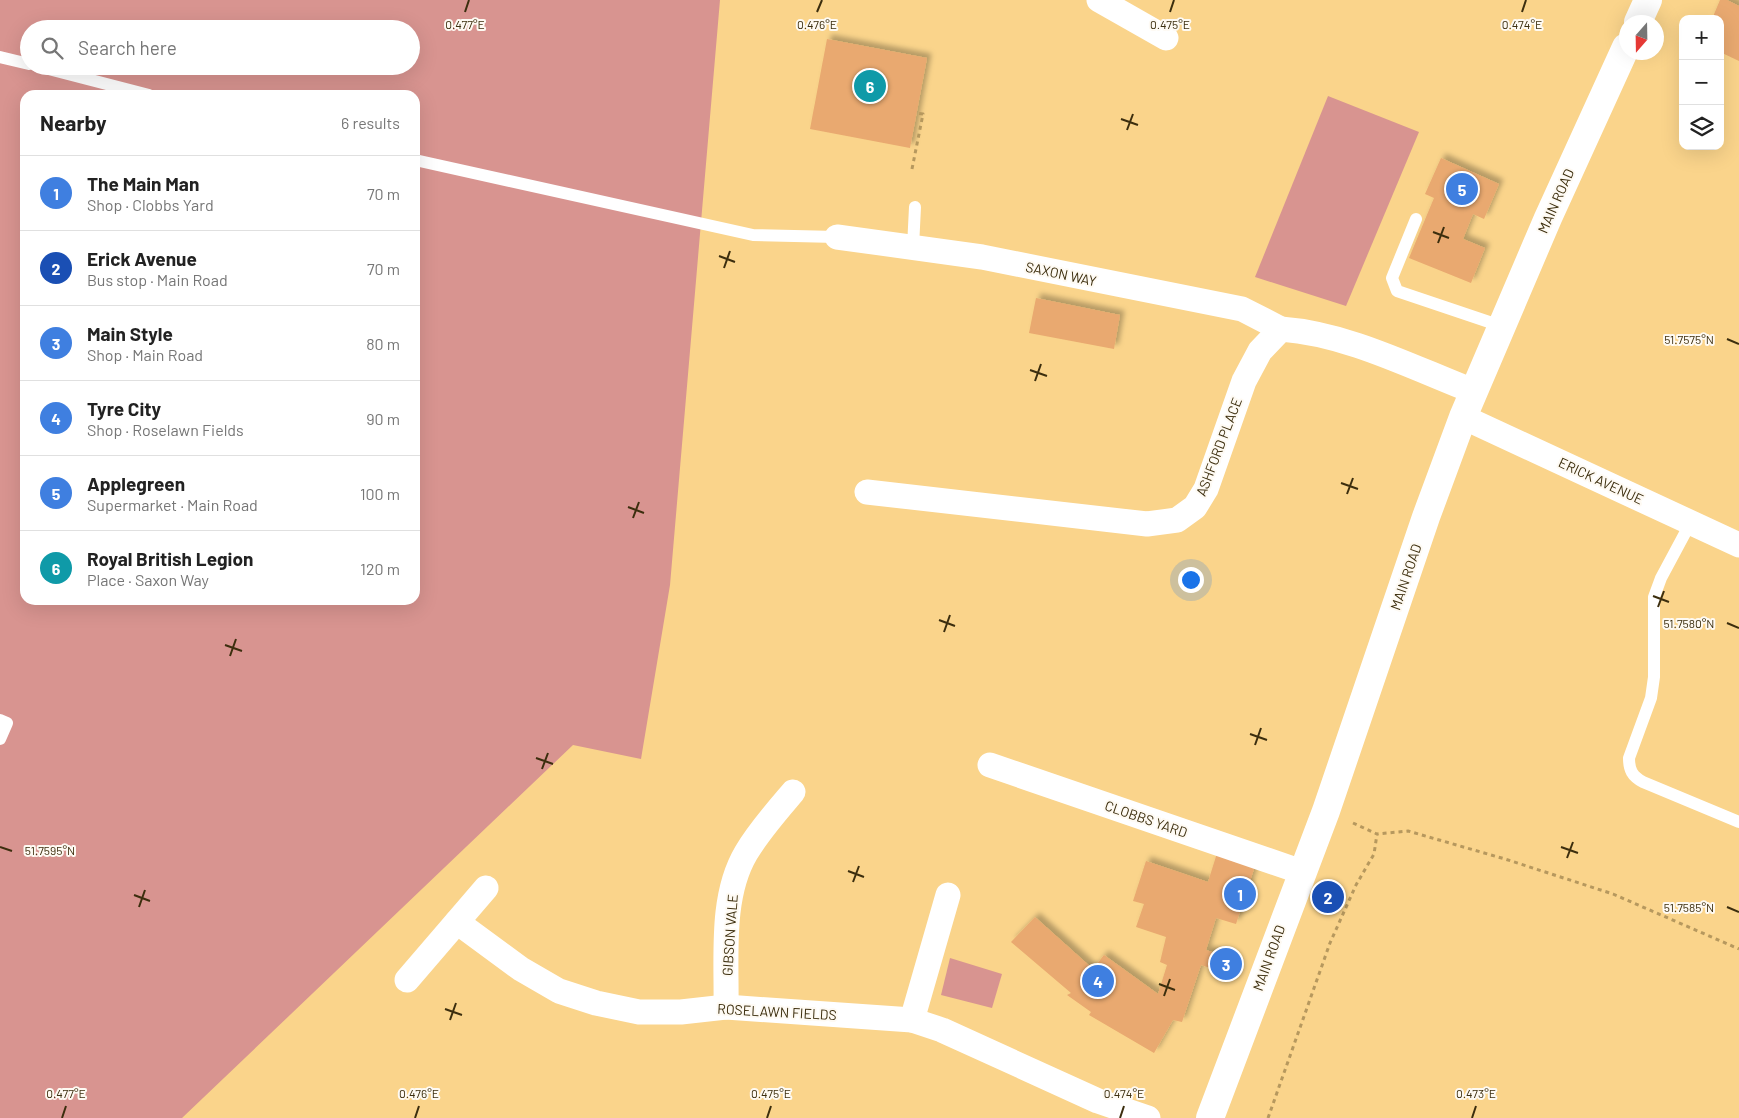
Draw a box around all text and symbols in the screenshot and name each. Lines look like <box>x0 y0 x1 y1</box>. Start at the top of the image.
north arrow <box>1619 15 1664 60</box>
map controls <box>1679 15 1724 150</box>
button: + <box>1679 15 1724 60</box>
text: 0.477°E <box>445 17 485 31</box>
text: 0.476°E <box>797 17 837 31</box>
text: 0.475°E <box>1150 17 1190 31</box>
text: 0.474°E <box>1502 17 1542 31</box>
search box <box>20 20 420 75</box>
icon: search <box>38 34 66 62</box>
text: Search here <box>78 36 177 59</box>
button: − <box>1679 60 1724 105</box>
pin: 6 <box>854 67 886 105</box>
button: layers <box>1679 105 1724 150</box>
text: Nearby <box>40 110 106 135</box>
text: 6 results <box>341 113 400 132</box>
street label: MAIN ROAD <box>1534 166 1577 236</box>
pin: 5 <box>1446 170 1478 208</box>
text: The Main Man <box>87 172 199 195</box>
text: 1 <box>53 184 59 203</box>
text: 70 m <box>367 184 400 203</box>
text: Shop · Clobbs Yard <box>87 195 214 214</box>
text: Erick Avenue <box>87 247 197 270</box>
street label: SAXON WAY <box>1024 258 1098 289</box>
text: 2 <box>52 259 60 278</box>
text: 70 m <box>367 259 400 278</box>
text: Bus stop · Main Road <box>87 270 228 289</box>
text: Main Style <box>87 322 173 345</box>
text: 51.7575°N <box>1664 332 1714 346</box>
text: 3 <box>52 334 60 353</box>
text: 80 m <box>366 334 400 353</box>
text: Shop · Main Road <box>87 345 203 364</box>
street label: ASHFORD PLACE <box>1192 395 1245 498</box>
text: Tyre City <box>87 397 161 420</box>
text: 4 <box>51 409 61 428</box>
text: 90 m <box>366 409 400 428</box>
text: Shop · Roselawn Fields <box>87 420 244 439</box>
street label: ERICK AVENUE <box>1556 453 1646 508</box>
text: Applegreen <box>87 472 185 495</box>
text: 5 <box>52 484 60 503</box>
text: 100 m <box>360 484 400 503</box>
text: Supermarket · Main Road <box>87 495 258 514</box>
street label: MAIN ROAD <box>1386 542 1425 612</box>
text: Royal British Legion <box>87 547 253 570</box>
text: 6 <box>52 559 60 578</box>
text: 120 m <box>360 559 400 578</box>
your location <box>1178 567 1204 593</box>
text: Place · Saxon Way <box>87 570 209 589</box>
text: 51.7580°N <box>1664 616 1714 630</box>
street label: CLOBBS YARD <box>1103 796 1190 841</box>
text: 51.7595°N <box>25 843 75 857</box>
pin: 1 <box>1224 875 1256 913</box>
pin: 2 <box>1312 878 1344 916</box>
street label: GIBSON VALE <box>718 893 741 976</box>
text: 51.7585°N <box>1664 900 1714 914</box>
street label: MAIN ROAD <box>1249 923 1288 993</box>
pin: 3 <box>1210 945 1242 983</box>
pin: 4 <box>1082 962 1114 1000</box>
street label: ROSELAWN FIELDS <box>717 1000 837 1023</box>
text: 0.477°E <box>46 1086 86 1100</box>
text: 0.476°E <box>399 1086 439 1100</box>
text: 0.475°E <box>751 1086 791 1100</box>
text: 0.474°E <box>1104 1086 1144 1100</box>
text: 0.473°E <box>1456 1086 1496 1100</box>

